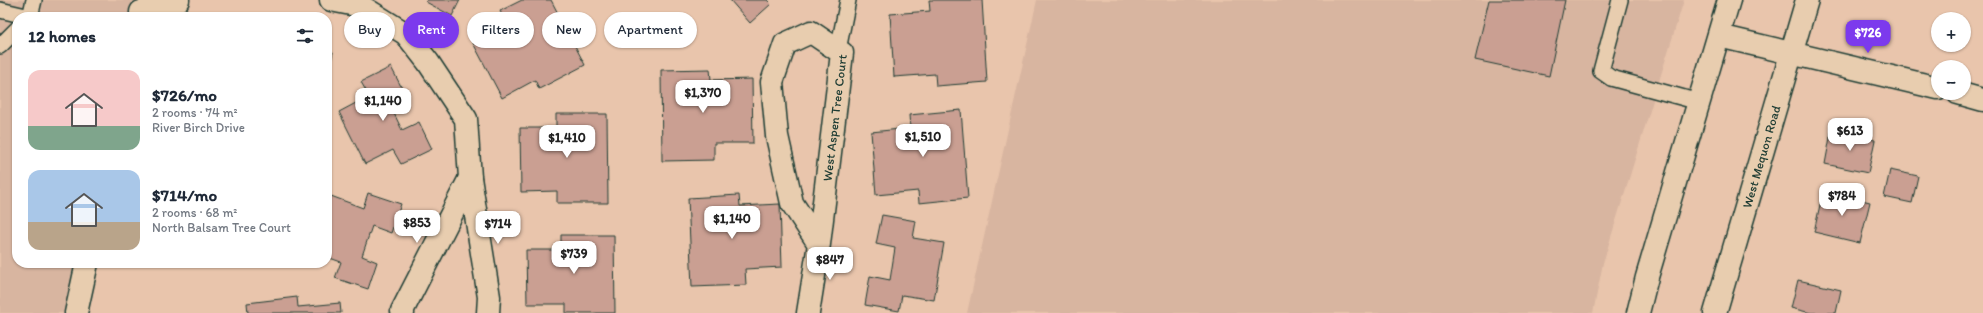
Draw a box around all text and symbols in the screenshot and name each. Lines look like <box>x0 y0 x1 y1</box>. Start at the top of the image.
chip: Buy <box>344 12 395 48</box>
chip: Rent <box>403 12 459 48</box>
chip: Filters <box>467 12 534 48</box>
chip: New <box>542 12 596 48</box>
chip: Apartment <box>604 12 697 48</box>
map controls <box>1931 12 1971 100</box>
button: + <box>1931 12 1971 52</box>
pin: $726 <box>1844 20 1892 54</box>
icon: filters <box>294 25 316 47</box>
text: $726 <box>1855 25 1881 40</box>
text: 12 homes <box>28 26 96 46</box>
street label: West Aspen Tree Court <box>820 53 850 182</box>
button: − <box>1931 60 1971 100</box>
pin: $1,370 <box>670 80 736 114</box>
text: $726/mo <box>152 85 217 105</box>
text: $1,370 <box>684 85 722 100</box>
icon: home <box>60 86 108 134</box>
pin: $1,140 <box>350 88 416 122</box>
text: $1,140 <box>364 93 402 108</box>
street label: West Mequon Road <box>1739 104 1784 210</box>
text: 2 rooms · 74 m² <box>152 105 238 120</box>
pin: $613 <box>1826 118 1874 152</box>
text: River Birch Drive <box>152 120 245 135</box>
text: $613 <box>1837 123 1863 138</box>
pin: $1,510 <box>890 124 956 158</box>
pin: $1,410 <box>534 125 600 159</box>
text: $1,510 <box>905 129 941 144</box>
text: $1,410 <box>548 130 586 145</box>
pin: $784 <box>1818 183 1866 217</box>
text: $714/mo <box>152 185 217 205</box>
icon: home <box>60 186 108 234</box>
text: $784 <box>1828 188 1856 203</box>
text: 2 rooms · 68 m² <box>152 205 237 220</box>
pin: $1,140 <box>699 206 765 240</box>
pin: $853 <box>393 210 441 244</box>
pin: $714 <box>474 211 522 245</box>
text: $1,140 <box>713 211 751 226</box>
text: $853 <box>403 215 431 230</box>
text: $714 <box>485 216 511 231</box>
text: North Balsam Tree Court <box>152 220 291 235</box>
pin: $739 <box>550 241 598 275</box>
text: $739 <box>561 246 587 261</box>
pin: $847 <box>806 247 854 281</box>
text: $847 <box>816 252 844 267</box>

